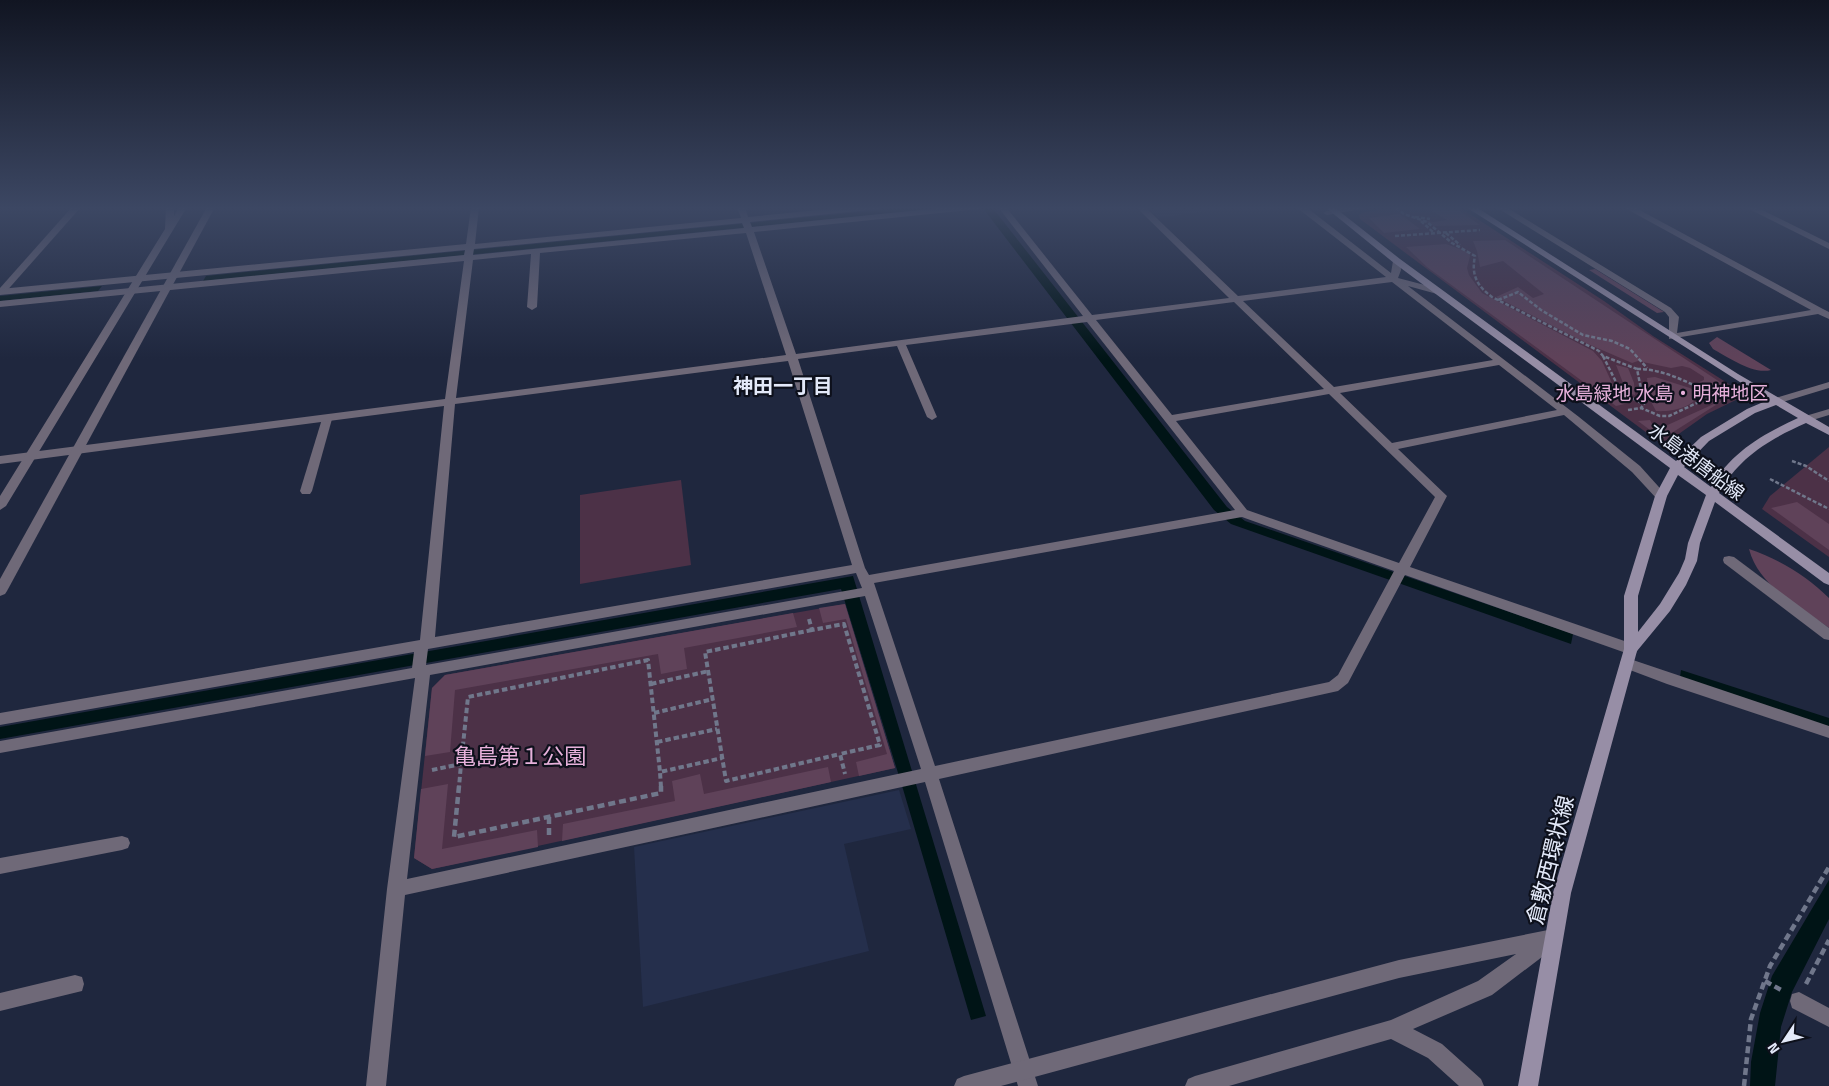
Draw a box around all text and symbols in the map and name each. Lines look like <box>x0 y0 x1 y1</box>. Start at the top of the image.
district label: 神田一丁目 <box>733 370 833 401</box>
park label: 水島緑地 水島・明神地区 <box>1555 378 1769 407</box>
street label: 水島港唐船線 <box>1643 415 1751 507</box>
park label: 亀島第１公園 <box>454 739 586 773</box>
street label: 倉敷西環状線 <box>1518 792 1582 928</box>
north arrow <box>1759 1016 1809 1066</box>
text: N <box>1762 1039 1784 1059</box>

